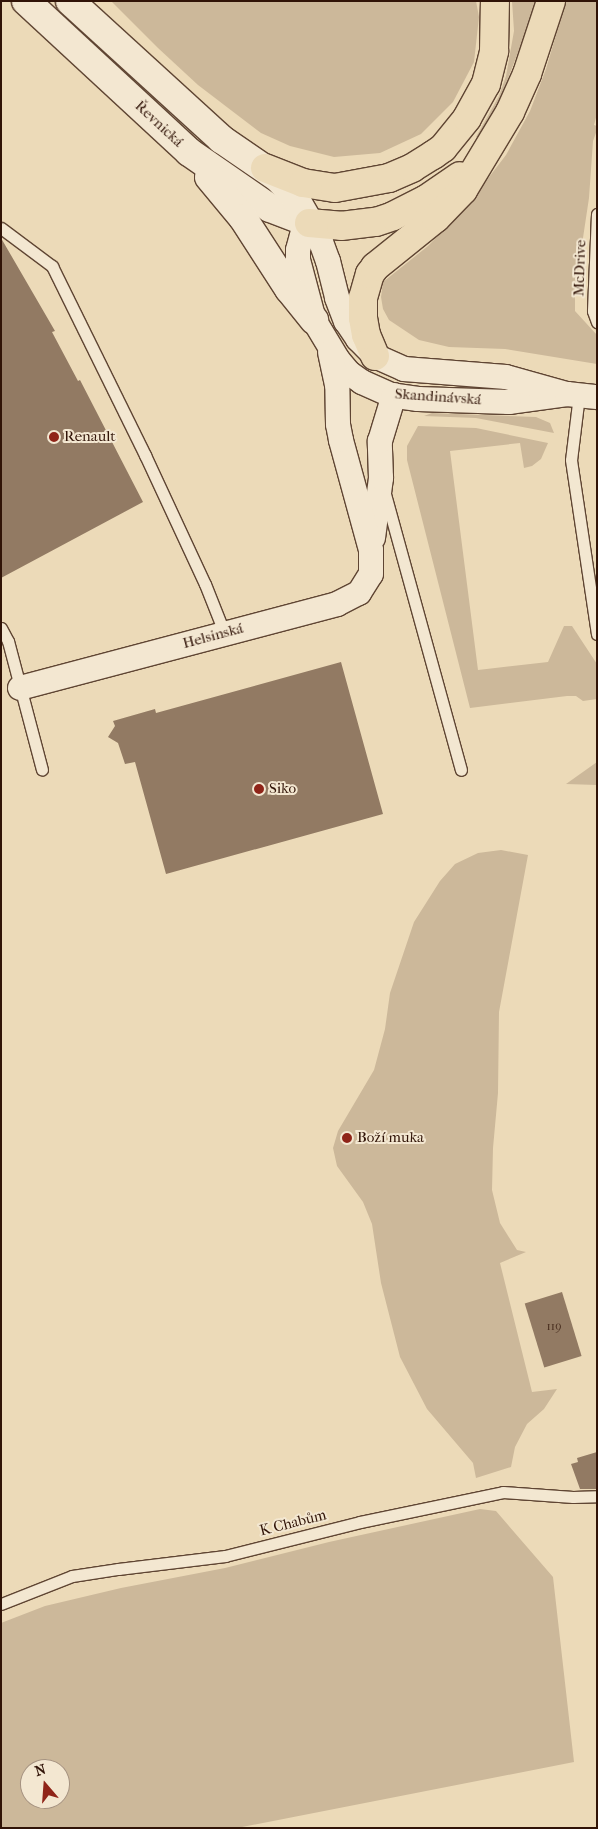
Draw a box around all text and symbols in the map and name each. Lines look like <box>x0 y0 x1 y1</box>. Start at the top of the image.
street label: Řevnická <box>131 97 187 151</box>
street label: McDrive <box>570 239 590 297</box>
street label: Skandinávská <box>394 385 482 409</box>
place label: Renault <box>64 428 116 446</box>
marker: Renault <box>48 431 60 443</box>
street label: Helsinská <box>181 619 245 653</box>
place label: Siko <box>269 780 296 798</box>
marker: Siko <box>253 783 265 795</box>
place label: Boží muka <box>357 1129 424 1147</box>
marker: Boží muka <box>341 1132 353 1144</box>
house number: 119 <box>547 1320 561 1334</box>
street label: K Chabům <box>258 1506 328 1540</box>
north arrow <box>20 1759 70 1809</box>
text: N <box>33 1760 48 1780</box>

